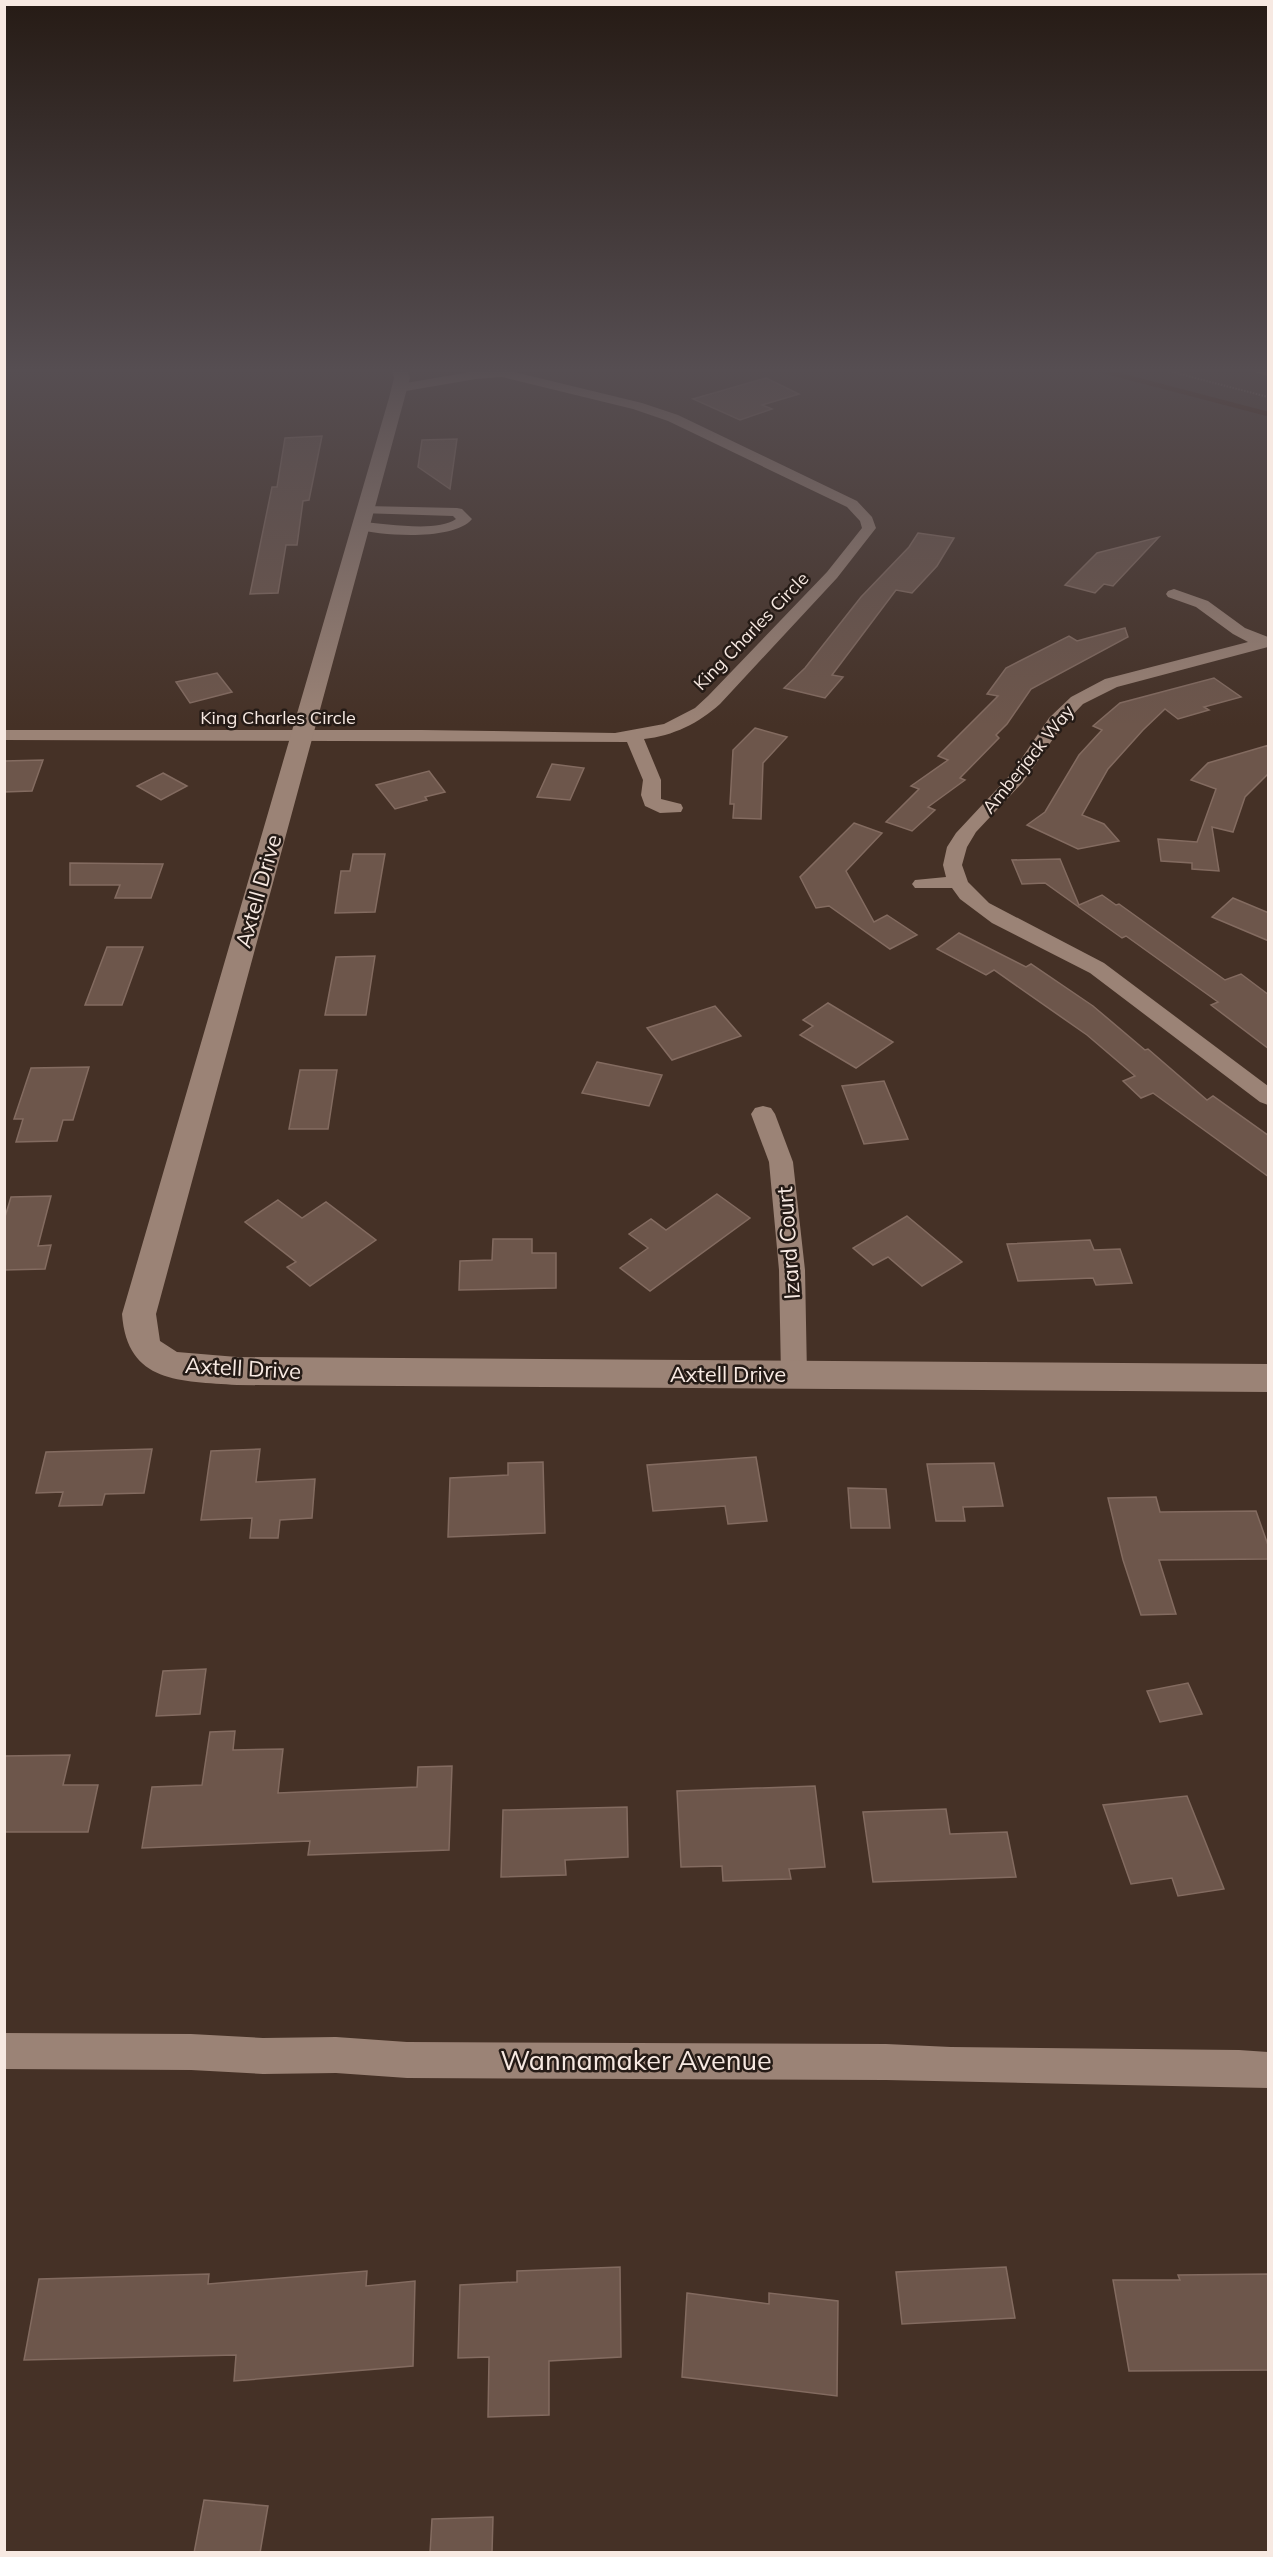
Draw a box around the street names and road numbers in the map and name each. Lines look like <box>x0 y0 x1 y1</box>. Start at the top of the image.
street label: King Charles Circle <box>689 567 813 695</box>
street label: Amberjack Way <box>977 700 1079 818</box>
street label: King Charles Circle <box>200 706 356 729</box>
street label: Axtell Drive <box>229 831 287 951</box>
street label: Izard Court <box>770 1185 806 1300</box>
street label: Axtell Drive <box>184 1351 302 1385</box>
street label: Axtell Drive <box>670 1360 786 1388</box>
street label: Wannamaker Avenue <box>500 2043 772 2077</box>

